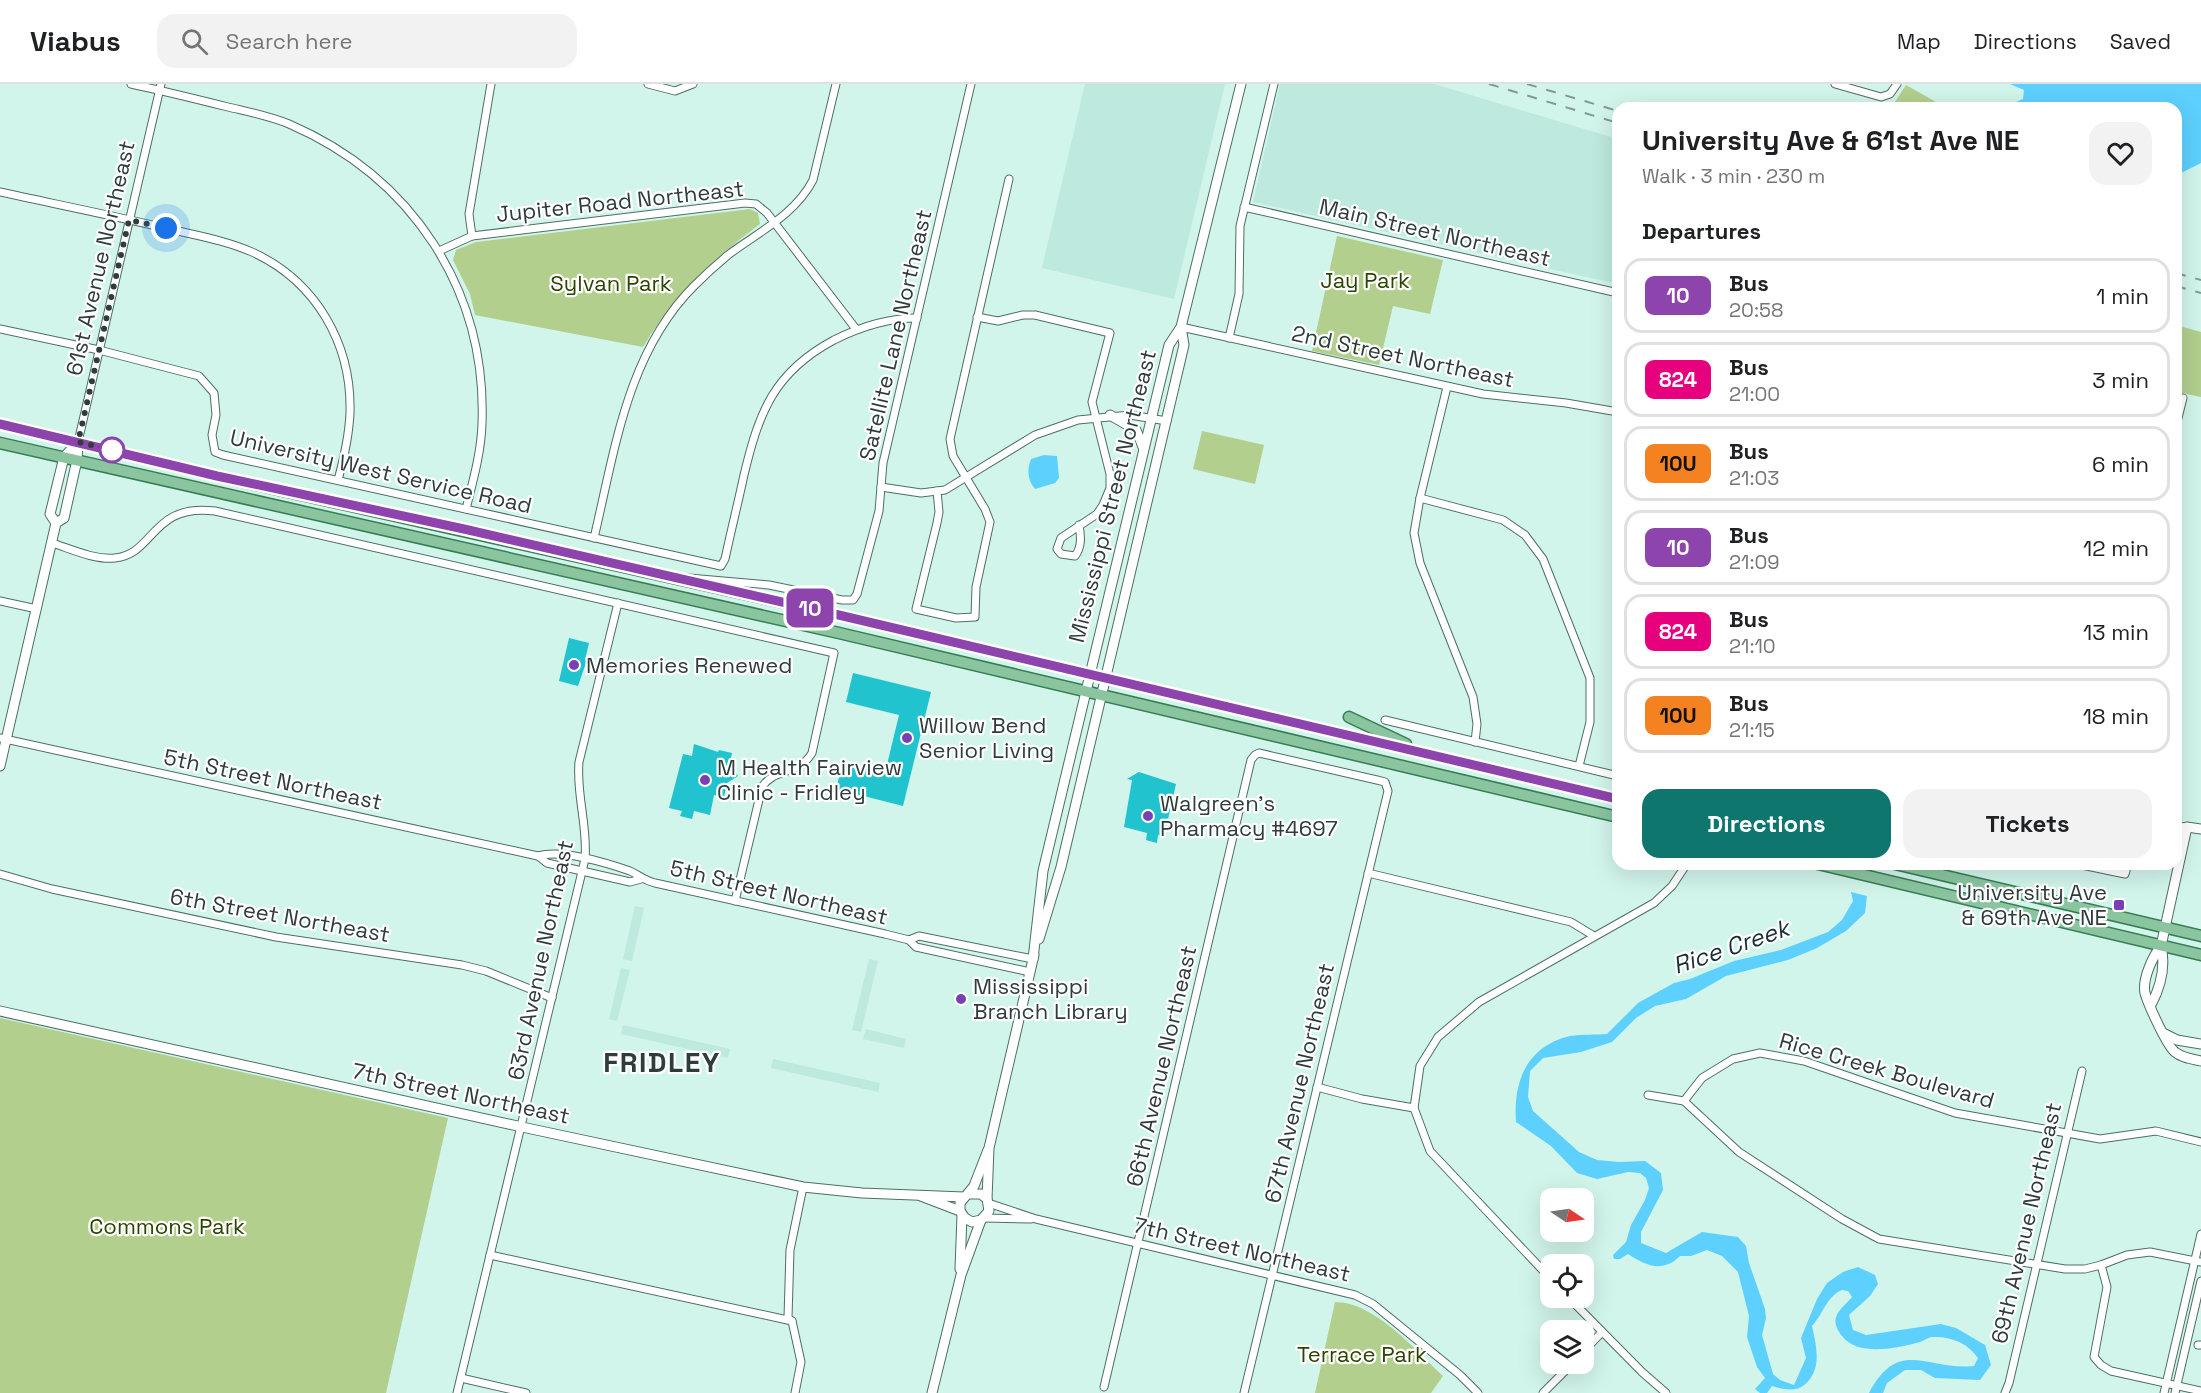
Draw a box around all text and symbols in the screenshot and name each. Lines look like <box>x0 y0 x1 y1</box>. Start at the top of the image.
search box <box>157 14 577 68</box>
text: Viabus <box>30 23 121 59</box>
icon: search <box>178 25 211 58</box>
text: Search here <box>226 27 353 55</box>
text: Map <box>1897 28 1941 55</box>
text: Directions <box>1974 28 2077 55</box>
text: Saved <box>2110 28 2171 55</box>
text: University Ave & 61st Ave NE <box>1642 122 2019 158</box>
button: heart <box>2089 122 2152 185</box>
street label: 61st Avenue Northeast <box>59 138 141 378</box>
text: Walk · 3 min · 230 m <box>1642 163 1825 189</box>
street label: Jupiter Road Northeast <box>495 174 745 228</box>
street label: Main Street Northeast <box>1317 192 1553 272</box>
street label: Satellite Lane Northeast <box>852 207 938 463</box>
your location <box>151 213 181 243</box>
text: Departures <box>1642 217 1761 245</box>
park label: Jay Park <box>1320 266 1410 294</box>
park label: Sylvan Park <box>550 269 672 297</box>
text: Bus <box>1729 269 1769 297</box>
text: 10 <box>1666 282 1690 309</box>
text: 1 min <box>2096 282 2149 310</box>
text: 20:58 <box>1729 297 1783 323</box>
street label: 2nd Street Northeast <box>1289 319 1517 393</box>
street label: Mississippi Street Northeast <box>1062 347 1162 645</box>
text: Bus <box>1729 353 1769 381</box>
text: 824 <box>1659 366 1697 393</box>
text: 3 min <box>2092 366 2149 394</box>
text: 21:00 <box>1729 381 1780 407</box>
street label: University West Service Road <box>227 423 535 519</box>
unlabelled marker <box>99 437 125 463</box>
text: Bus <box>1729 437 1769 465</box>
text: 10U <box>1659 450 1697 477</box>
text: 6 min <box>2092 450 2149 478</box>
text: 21:03 <box>1729 465 1779 491</box>
text: Bus <box>1729 521 1769 549</box>
text: 10 <box>1666 534 1690 561</box>
text: 12 min <box>2083 534 2149 562</box>
text: 21:09 <box>1729 549 1780 575</box>
line badge: 10 <box>783 588 837 628</box>
text: 10 <box>798 595 822 622</box>
text: Bus <box>1729 605 1769 633</box>
text: 824 <box>1659 618 1697 645</box>
text: 13 min <box>2083 618 2149 646</box>
text: 21:10 <box>1729 633 1776 659</box>
place label: Memories Renewed <box>586 651 792 679</box>
marker: Memories Renewed <box>567 658 581 672</box>
text: Bus <box>1729 689 1769 717</box>
text: 10U <box>1659 702 1697 729</box>
text: 18 min <box>2083 702 2149 730</box>
place label: Willow Bend Senior Living <box>919 711 1054 764</box>
text: 21:15 <box>1729 717 1775 743</box>
marker: Willow Bend Senior Living <box>900 731 914 745</box>
street label: 5th Street Northeast <box>161 742 385 816</box>
place label: M Health Fairview Clinic - Fridley <box>717 753 902 806</box>
marker: M Health Fairview Clinic - Fridley <box>698 773 712 787</box>
place label: Walgreen's Pharmacy #4697 <box>1160 789 1338 842</box>
button: Directions <box>1642 789 1891 858</box>
button: Tickets <box>1903 789 2152 858</box>
marker: Walgreen's Pharmacy #4697 <box>1141 809 1155 823</box>
street label: 63rd Avenue Northeast <box>501 837 579 1083</box>
street label: 5th Street Northeast <box>667 853 891 931</box>
place label: University Ave & 69th Ave NE <box>1957 878 2107 931</box>
street label: 6th Street Northeast <box>168 882 392 948</box>
marker: University Ave & 69th Ave NE <box>2112 898 2126 912</box>
water label: Rice Creek <box>1669 911 1796 981</box>
street label: 66th Avenue Northeast <box>1120 943 1202 1189</box>
street label: 67th Avenue Northeast <box>1258 960 1340 1206</box>
place label: Mississippi Branch Library <box>973 972 1128 1025</box>
marker: Mississippi Branch Library <box>954 992 968 1006</box>
street label: Rice Creek Boulevard <box>1776 1026 1998 1114</box>
district label: FRIDLEY <box>603 1044 721 1080</box>
street label: 7th Street Northeast <box>350 1056 572 1130</box>
street label: 69th Avenue Northeast <box>1985 1100 2067 1346</box>
north arrow <box>1540 1188 1594 1242</box>
map controls <box>1540 1188 1594 1374</box>
street label: 7th Street Northeast <box>1131 1210 1353 1288</box>
park label: Commons Park <box>89 1212 245 1240</box>
button: locate <box>1540 1254 1594 1308</box>
button: layers <box>1540 1320 1594 1374</box>
park label: Terrace Park <box>1297 1340 1427 1368</box>

